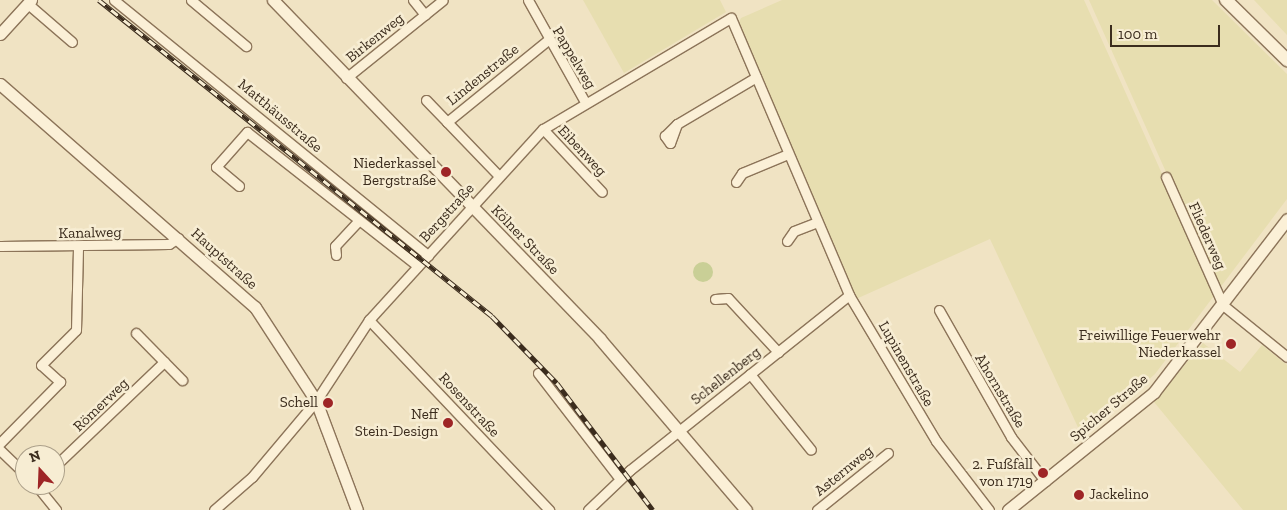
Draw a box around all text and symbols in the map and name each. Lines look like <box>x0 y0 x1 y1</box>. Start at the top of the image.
street label: Birkenweg <box>343 9 407 67</box>
scale bar <box>1112 15 1222 47</box>
street label: Pappelweg <box>548 23 600 93</box>
text: 100 m <box>1118 25 1157 43</box>
street label: Lindenstraße <box>443 41 523 109</box>
street label: Matthäusstraße <box>234 75 326 157</box>
street label: Eibenweg <box>554 122 610 180</box>
place label: Niederkassel Bergstraße <box>353 154 436 189</box>
marker: Niederkassel Bergstraße <box>440 166 452 178</box>
street label: Bergstraße <box>416 180 478 246</box>
street label: Fliederweg <box>1184 200 1230 272</box>
street label: Kölner Straße <box>487 201 563 279</box>
street label: Kanalweg <box>58 223 122 243</box>
street label: Hauptstraße <box>187 224 261 294</box>
street label: Lupinenstraße <box>874 318 938 410</box>
place label: Freiwillige Feuerwehr Niederkassel <box>1079 326 1221 361</box>
marker: Freiwillige Feuerwehr Niederkassel <box>1225 338 1237 350</box>
street label: Schellenberg <box>688 343 764 409</box>
street label: Ahornstraße <box>971 351 1029 431</box>
street label: Rosenstraße <box>435 369 503 441</box>
street label: Spicher Straße <box>1066 370 1152 446</box>
street label: Römerweg <box>70 374 132 436</box>
place label: Schell <box>280 394 318 412</box>
marker: Schell <box>322 397 334 409</box>
place label: Neff Stein-Design <box>355 405 438 440</box>
marker: Neff Stein-Design <box>442 417 454 429</box>
street label: Asternweg <box>811 442 877 500</box>
north arrow <box>15 445 65 495</box>
text: N <box>27 447 43 466</box>
place label: 2. Fußfall von 1719 <box>972 455 1033 490</box>
marker: 2. Fußfall von 1719 <box>1037 467 1049 479</box>
place label: Jackelino <box>1089 486 1149 504</box>
marker: Jackelino <box>1073 489 1085 501</box>

